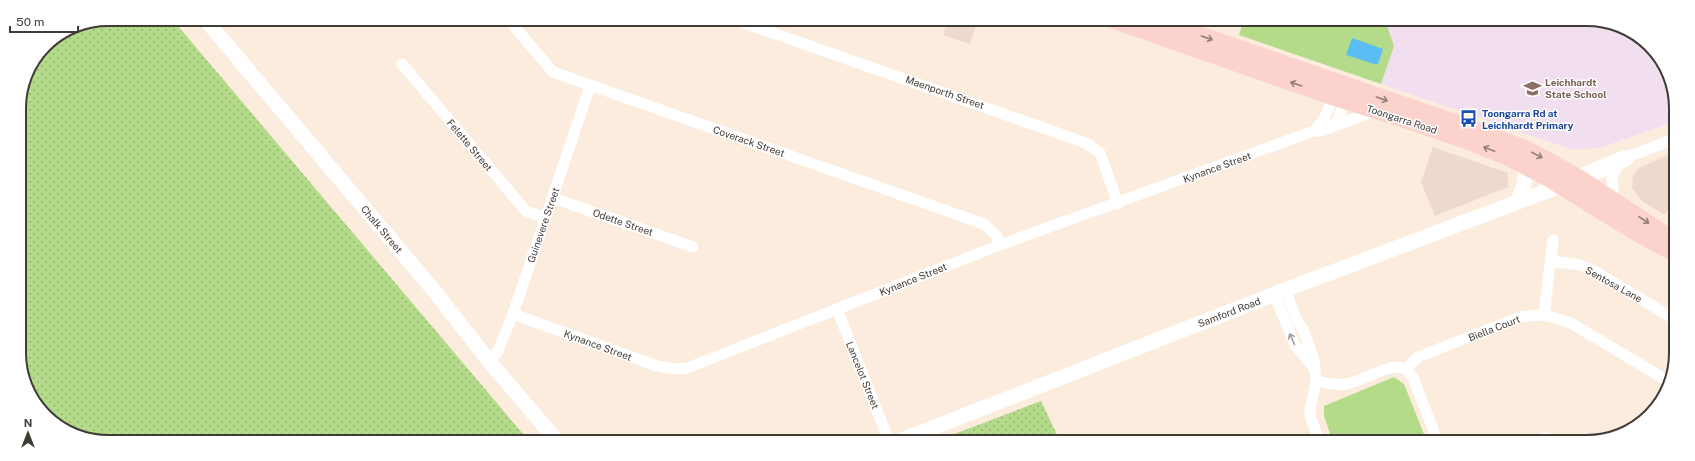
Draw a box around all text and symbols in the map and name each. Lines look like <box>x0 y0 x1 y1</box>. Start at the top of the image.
scale bar <box>10 8 78 34</box>
text: 50 m <box>16 15 44 29</box>
one-way arrow <box>1200 34 1212 42</box>
street label: Maenporth Street <box>904 73 986 111</box>
place label: Leichhardt State School <box>1545 76 1606 100</box>
school or university icon: Leichhardt State School <box>1522 78 1542 98</box>
one-way arrow <box>1291 80 1303 88</box>
one-way arrow <box>1375 95 1387 103</box>
street label: Toongarra Road <box>1365 102 1439 136</box>
place label: Toongarra Rd at Leichhardt Primary <box>1482 107 1574 131</box>
bus stop icon: Toongarra Rd at Leichhardt Primary <box>1459 109 1479 129</box>
street label: Felette Street <box>445 117 495 173</box>
street label: Coverack Street <box>712 123 786 159</box>
one-way arrow <box>1483 145 1495 153</box>
street label: Kynance Street <box>1181 149 1253 185</box>
one-way arrow <box>1531 152 1543 159</box>
street label: Guinevere Street <box>525 186 562 264</box>
street label: Chalk Street <box>359 203 405 255</box>
street label: Odette Street <box>591 206 655 238</box>
one-way arrow <box>1638 217 1650 225</box>
street label: Kynance Street <box>878 260 948 298</box>
street label: Sentosa Lane <box>1584 263 1645 305</box>
street label: Samford Road <box>1196 295 1262 329</box>
street label: Biella Court <box>1466 313 1522 343</box>
street label: Kynance Street <box>562 327 634 363</box>
one-way arrow <box>1288 333 1296 345</box>
street label: Lancelot Street <box>844 340 882 411</box>
north arrow <box>8 413 48 453</box>
text: N <box>24 417 32 429</box>

